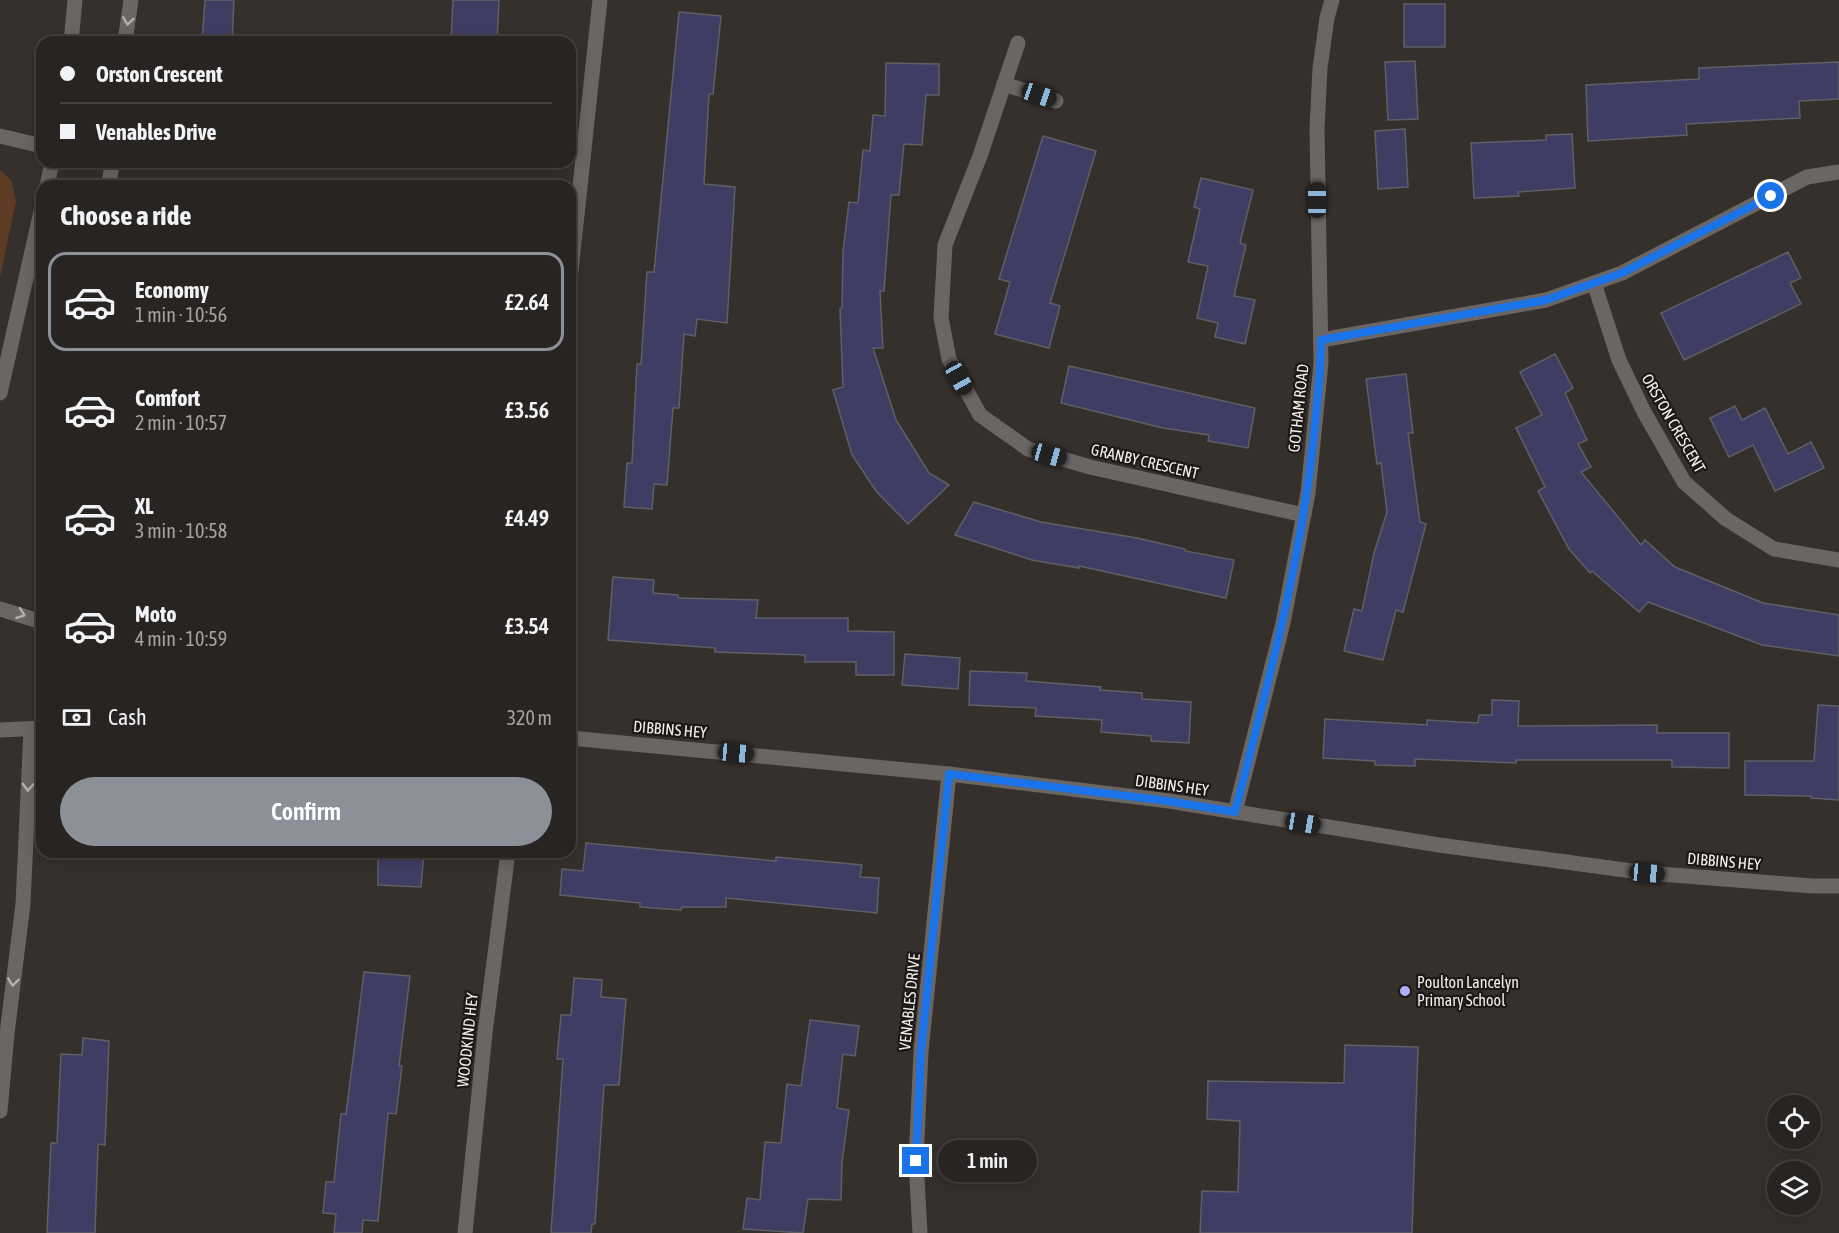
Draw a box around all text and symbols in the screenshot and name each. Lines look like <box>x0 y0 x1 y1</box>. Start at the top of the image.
one-way arrow <box>123 16 135 26</box>
text: Orston Crescent <box>96 61 223 87</box>
car <box>1019 81 1059 109</box>
text: Venables Drive <box>96 119 217 145</box>
car <box>1308 182 1326 218</box>
route start <box>1757 182 1784 209</box>
text: Choose a ride <box>60 200 192 231</box>
icon: car <box>63 275 117 329</box>
text: Economy <box>135 277 209 303</box>
text: £2.64 <box>505 289 549 315</box>
text: 1 min · 10:56 <box>135 303 227 326</box>
car <box>942 358 976 398</box>
street label: GOTHAM ROAD <box>1284 363 1312 453</box>
street label: ORSTON CRESCENT <box>1638 370 1710 476</box>
icon: car <box>63 383 117 437</box>
text: Comfort <box>135 385 200 411</box>
text: £3.56 <box>505 397 549 423</box>
text: 2 min · 10:57 <box>135 411 227 434</box>
street label: GRANBY CRESCENT <box>1089 440 1201 482</box>
car <box>1029 441 1069 469</box>
icon: car <box>63 491 117 545</box>
text: XL <box>135 493 153 519</box>
text: £4.49 <box>505 505 549 531</box>
text: 3 min · 10:58 <box>135 519 227 542</box>
icon: car <box>63 599 117 653</box>
text: Moto <box>135 601 177 627</box>
one-way arrow <box>15 607 26 620</box>
text: £3.54 <box>505 613 549 639</box>
text: 4 min · 10:59 <box>135 627 227 650</box>
icon: cash <box>60 701 93 734</box>
text: Cash <box>108 704 147 730</box>
text: 320 m <box>507 706 552 729</box>
street label: DIBBINS HEY <box>632 717 708 741</box>
car <box>717 742 755 764</box>
street label: DIBBINS HEY <box>1134 771 1211 799</box>
button: Confirm <box>60 777 552 846</box>
one-way arrow <box>22 783 35 792</box>
car <box>1284 811 1322 835</box>
street label: DIBBINS HEY <box>1686 849 1762 873</box>
car <box>1628 862 1666 884</box>
street label: VENABLES DRIVE <box>895 953 923 1051</box>
place label: Poulton Lancelyn Primary School <box>1417 973 1519 1010</box>
one-way arrow <box>8 977 20 986</box>
marker: Poulton Lancelyn Primary School <box>1398 984 1412 998</box>
street label: WOODKIND HEY <box>453 991 481 1088</box>
map controls <box>1767 1095 1821 1215</box>
button: locate <box>1767 1095 1821 1149</box>
callout: 1 min <box>937 1140 1036 1182</box>
route end <box>902 1147 929 1174</box>
text: 1 min <box>967 1149 1008 1172</box>
button: layers <box>1767 1161 1821 1215</box>

